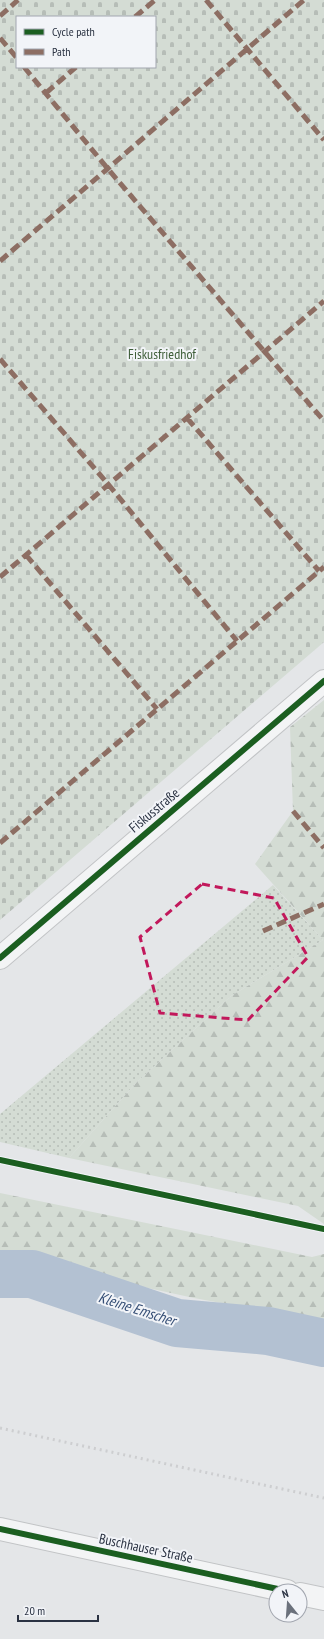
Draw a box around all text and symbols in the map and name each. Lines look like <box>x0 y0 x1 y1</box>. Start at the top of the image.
legend <box>16 16 156 68</box>
text: Cycle path <box>52 24 95 39</box>
text: Path <box>52 44 70 59</box>
park label: Fiskusfriedhof <box>128 345 196 363</box>
street label: Fiskusstraße <box>125 784 183 836</box>
water label: Kleine Emscher <box>96 1287 180 1330</box>
street label: Buschhauser Straße <box>97 1529 195 1567</box>
north arrow <box>268 1583 308 1623</box>
text: N <box>280 1586 290 1601</box>
scale bar <box>18 1597 98 1623</box>
text: 20 m <box>24 1603 45 1618</box>

